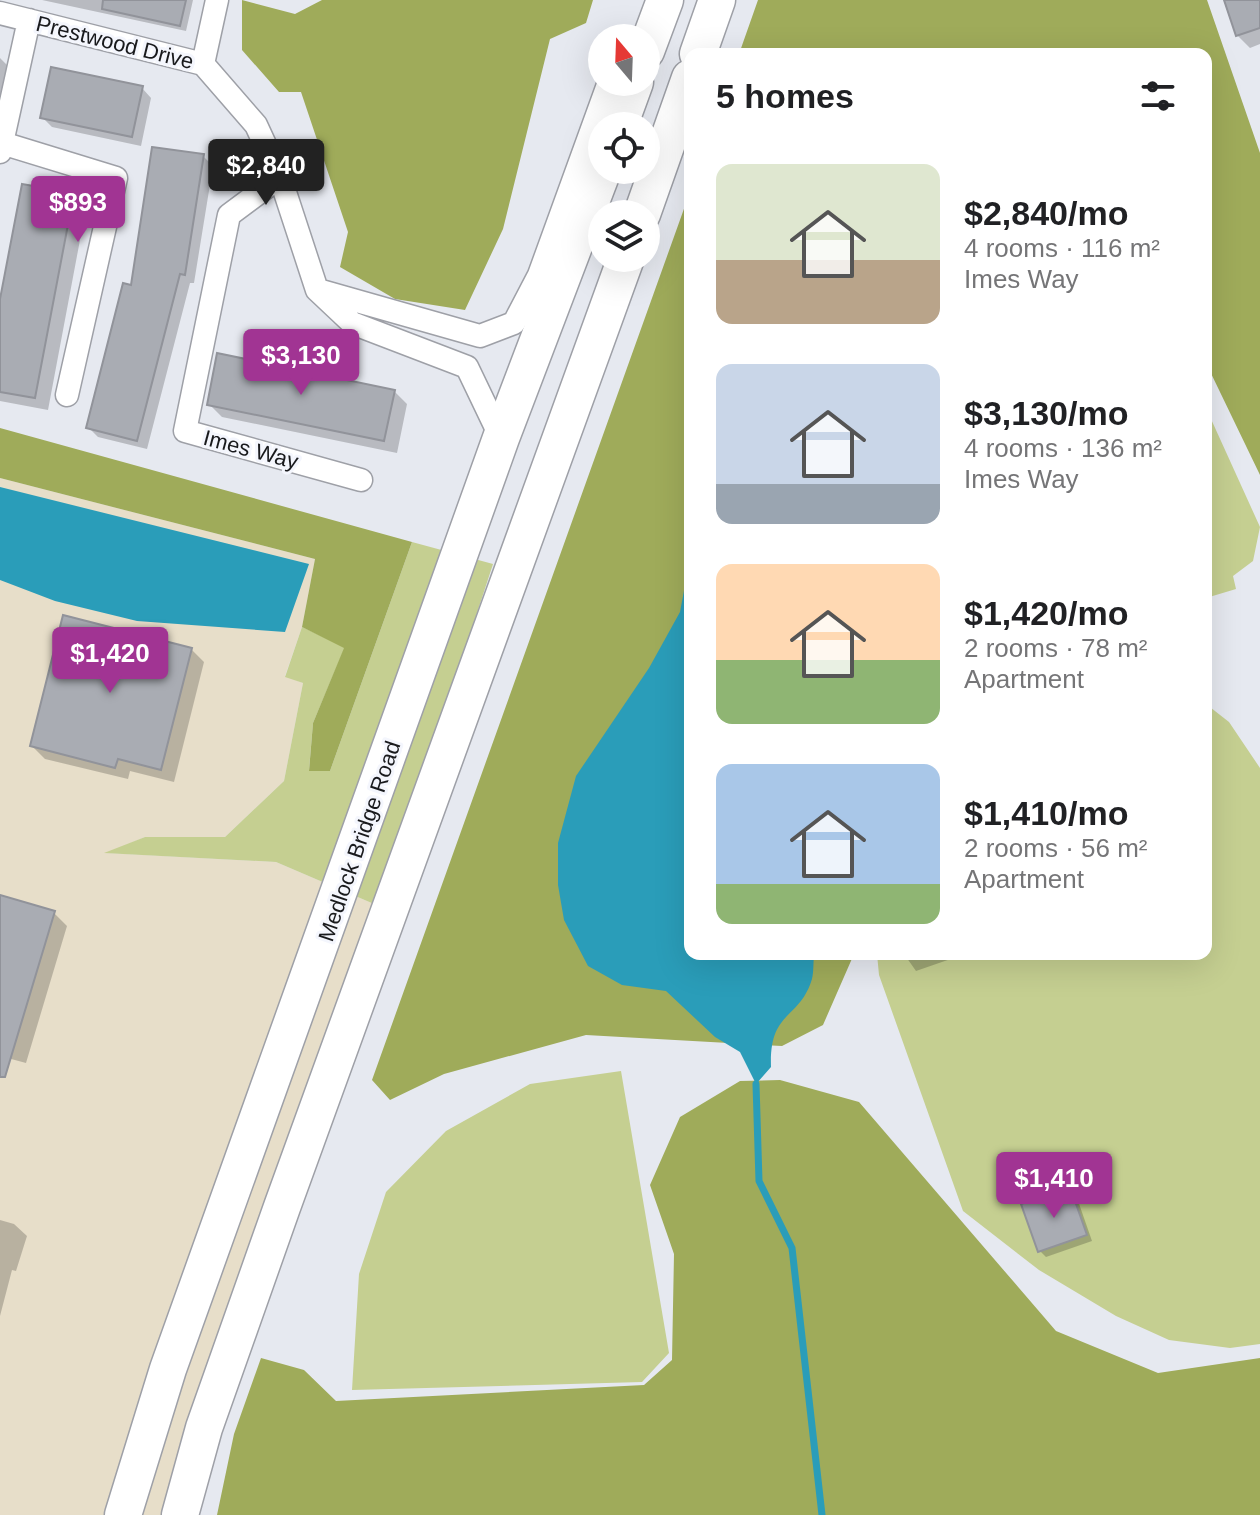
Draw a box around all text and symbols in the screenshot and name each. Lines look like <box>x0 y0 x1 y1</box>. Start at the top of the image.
street label: Prestwood Drive <box>34 11 196 74</box>
north arrow <box>588 24 660 96</box>
map controls <box>588 24 660 272</box>
icon: filters <box>1136 74 1180 118</box>
text: 5 homes <box>716 77 854 115</box>
button: locate <box>588 112 660 184</box>
pin: $2,840 <box>201 139 331 207</box>
text: $2,840 <box>226 150 306 180</box>
pin: $893 <box>31 176 125 244</box>
text: $893 <box>49 187 107 217</box>
text: $2,840/mo <box>964 194 1128 232</box>
icon: home <box>780 196 876 292</box>
button: layers <box>588 200 660 272</box>
text: 4 rooms · 116 m² <box>964 233 1160 263</box>
text: Imes Way <box>964 264 1079 294</box>
pin: $3,130 <box>236 329 366 397</box>
text: $3,130 <box>261 340 341 370</box>
text: $3,130/mo <box>964 394 1128 432</box>
icon: home <box>780 396 876 492</box>
street label: Imes Way <box>201 425 301 474</box>
text: 4 rooms · 136 m² <box>964 433 1162 463</box>
text: Imes Way <box>964 464 1079 494</box>
text: $1,420/mo <box>964 594 1128 632</box>
icon: home <box>780 596 876 692</box>
pin: $1,420 <box>45 627 175 695</box>
text: 2 rooms · 78 m² <box>964 633 1148 663</box>
text: $1,420 <box>70 638 150 668</box>
text: Apartment <box>964 664 1084 694</box>
street label: Medlock Bridge Road <box>313 738 406 945</box>
text: $1,410/mo <box>964 794 1128 832</box>
icon: home <box>780 796 876 892</box>
text: 2 rooms · 56 m² <box>964 833 1148 863</box>
text: Apartment <box>964 864 1084 894</box>
pin: $1,410 <box>989 1152 1119 1220</box>
text: $1,410 <box>1014 1163 1094 1193</box>

